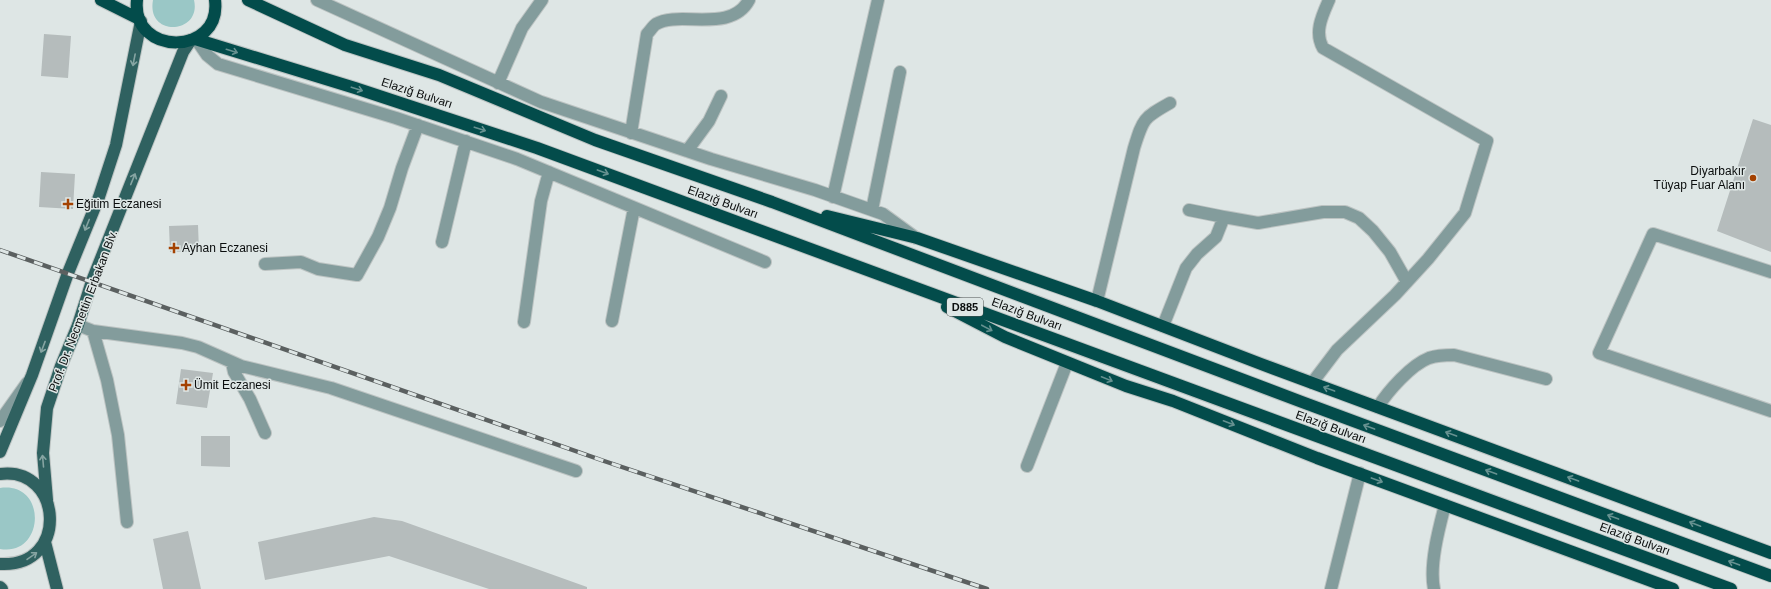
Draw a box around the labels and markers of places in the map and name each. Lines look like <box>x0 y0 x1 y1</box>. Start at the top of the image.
place label: Diyarbakır Tüyap Fuar Alanı <box>1654 164 1745 192</box>
marker: Diyarbakır Tüyap Fuar Alanı <box>1748 173 1758 183</box>
place label: Eğitim Eczanesi <box>76 197 161 211</box>
marker: Eğitim Eczanesi <box>63 199 73 209</box>
place label: Ayhan Eczanesi <box>182 241 268 255</box>
marker: Ayhan Eczanesi <box>169 243 179 253</box>
place label: Ümit Eczanesi <box>194 378 271 392</box>
marker: Ümit Eczanesi <box>181 380 191 390</box>

